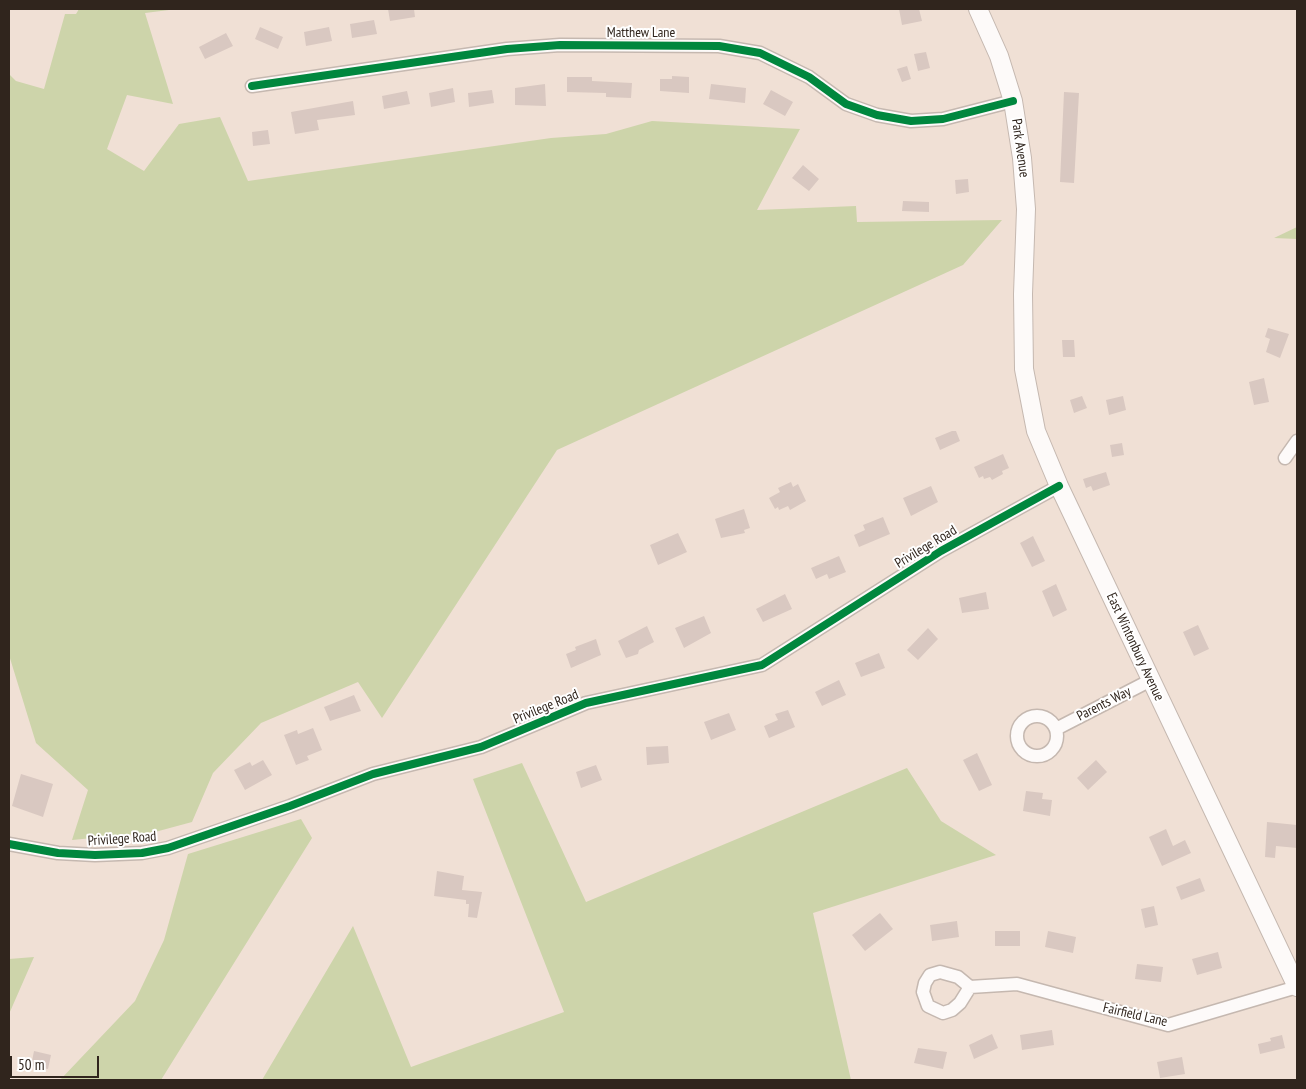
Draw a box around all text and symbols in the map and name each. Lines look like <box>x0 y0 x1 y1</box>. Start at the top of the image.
street label: Matthew Lane <box>607 25 675 41</box>
street label: Park Avenue <box>1008 118 1032 178</box>
street label: Privilege Road <box>892 522 960 572</box>
street label: East Wintonbury Avenue <box>1103 590 1167 704</box>
street label: Parents Way <box>1074 683 1134 725</box>
street label: Privilege Road <box>511 686 581 728</box>
street label: Privilege Road <box>87 828 157 850</box>
street label: Fairfield Lane <box>1101 999 1169 1031</box>
scale bar <box>12 1046 101 1078</box>
text: 50 m <box>18 1055 44 1074</box>

